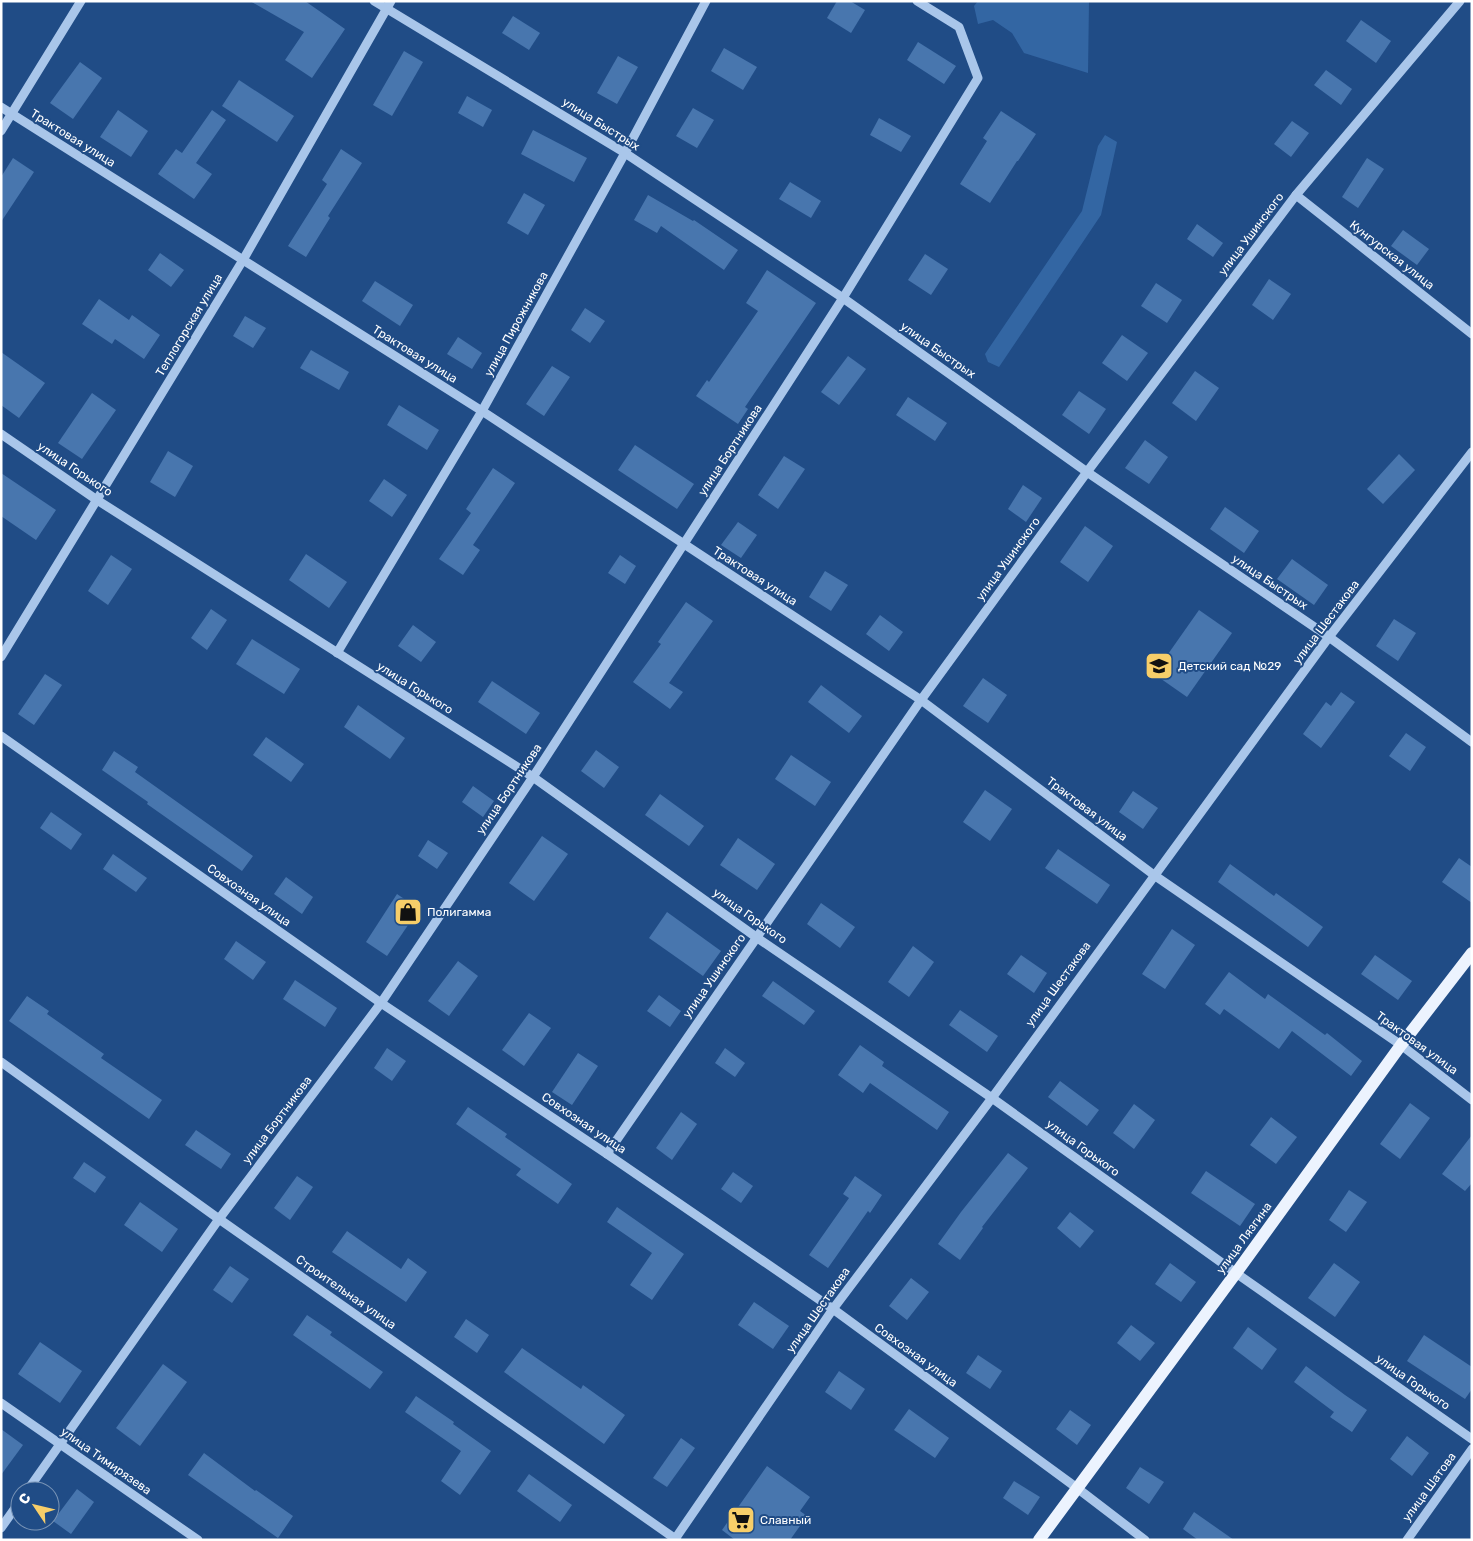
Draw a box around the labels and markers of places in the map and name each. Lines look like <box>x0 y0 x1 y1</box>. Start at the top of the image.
school or university icon: Детский сад №29 <box>1144 651 1174 681</box>
place label: Детский сад №29 <box>1178 659 1281 673</box>
shop icon: Полигамма <box>393 897 423 927</box>
place label: Полигамма <box>427 905 491 919</box>
supermarket icon: Славный <box>726 1505 756 1535</box>
place label: Славный <box>760 1513 811 1527</box>

